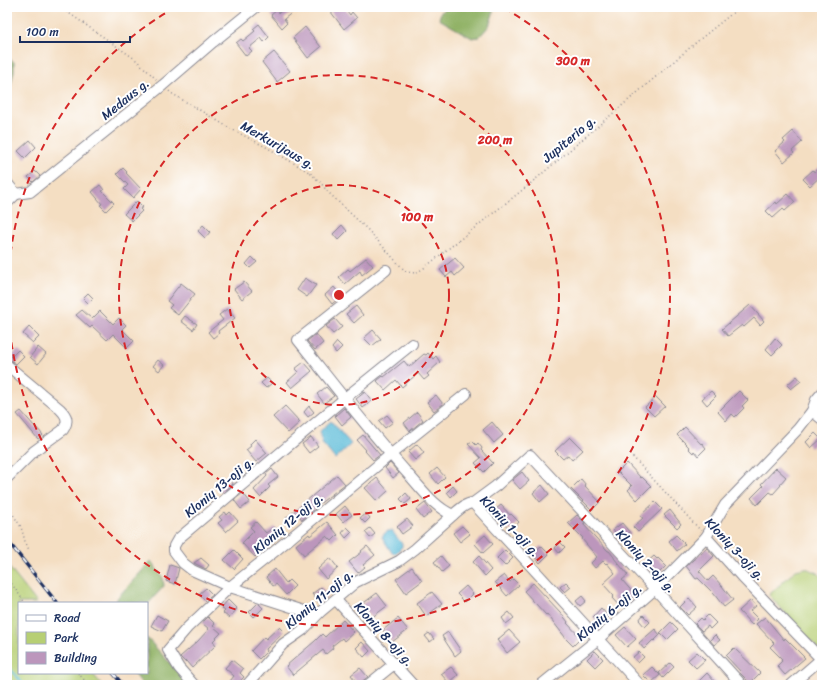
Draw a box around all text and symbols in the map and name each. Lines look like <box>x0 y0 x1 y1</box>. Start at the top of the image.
scale bar <box>20 18 130 44</box>
text: 100 m <box>26 21 59 43</box>
text: 300 m <box>555 50 591 72</box>
street label: Medaus g. <box>95 72 155 126</box>
street label: Jupiterio g. <box>536 109 601 169</box>
street label: Merkurijaus g. <box>236 114 320 176</box>
text: 200 m <box>477 129 513 151</box>
text: 100 m <box>401 206 434 228</box>
centre of rings <box>332 288 346 302</box>
street label: Klonių 13-oji g. <box>179 451 259 523</box>
street label: Klonių 12-oji g. <box>248 486 328 560</box>
street label: Klonių 1-oji g. <box>474 490 546 562</box>
street label: Klonių 3-oji g. <box>699 512 771 586</box>
street label: Klonių 2-oji g. <box>610 524 682 598</box>
street label: Klonių 11-oji g. <box>279 563 359 635</box>
street label: Klonių 6-oji g. <box>571 577 647 647</box>
street label: Klonių 8-oji g. <box>348 596 420 672</box>
legend <box>18 602 148 674</box>
text: Road <box>54 607 81 629</box>
text: Park <box>54 627 79 649</box>
text: Building <box>54 647 97 669</box>

